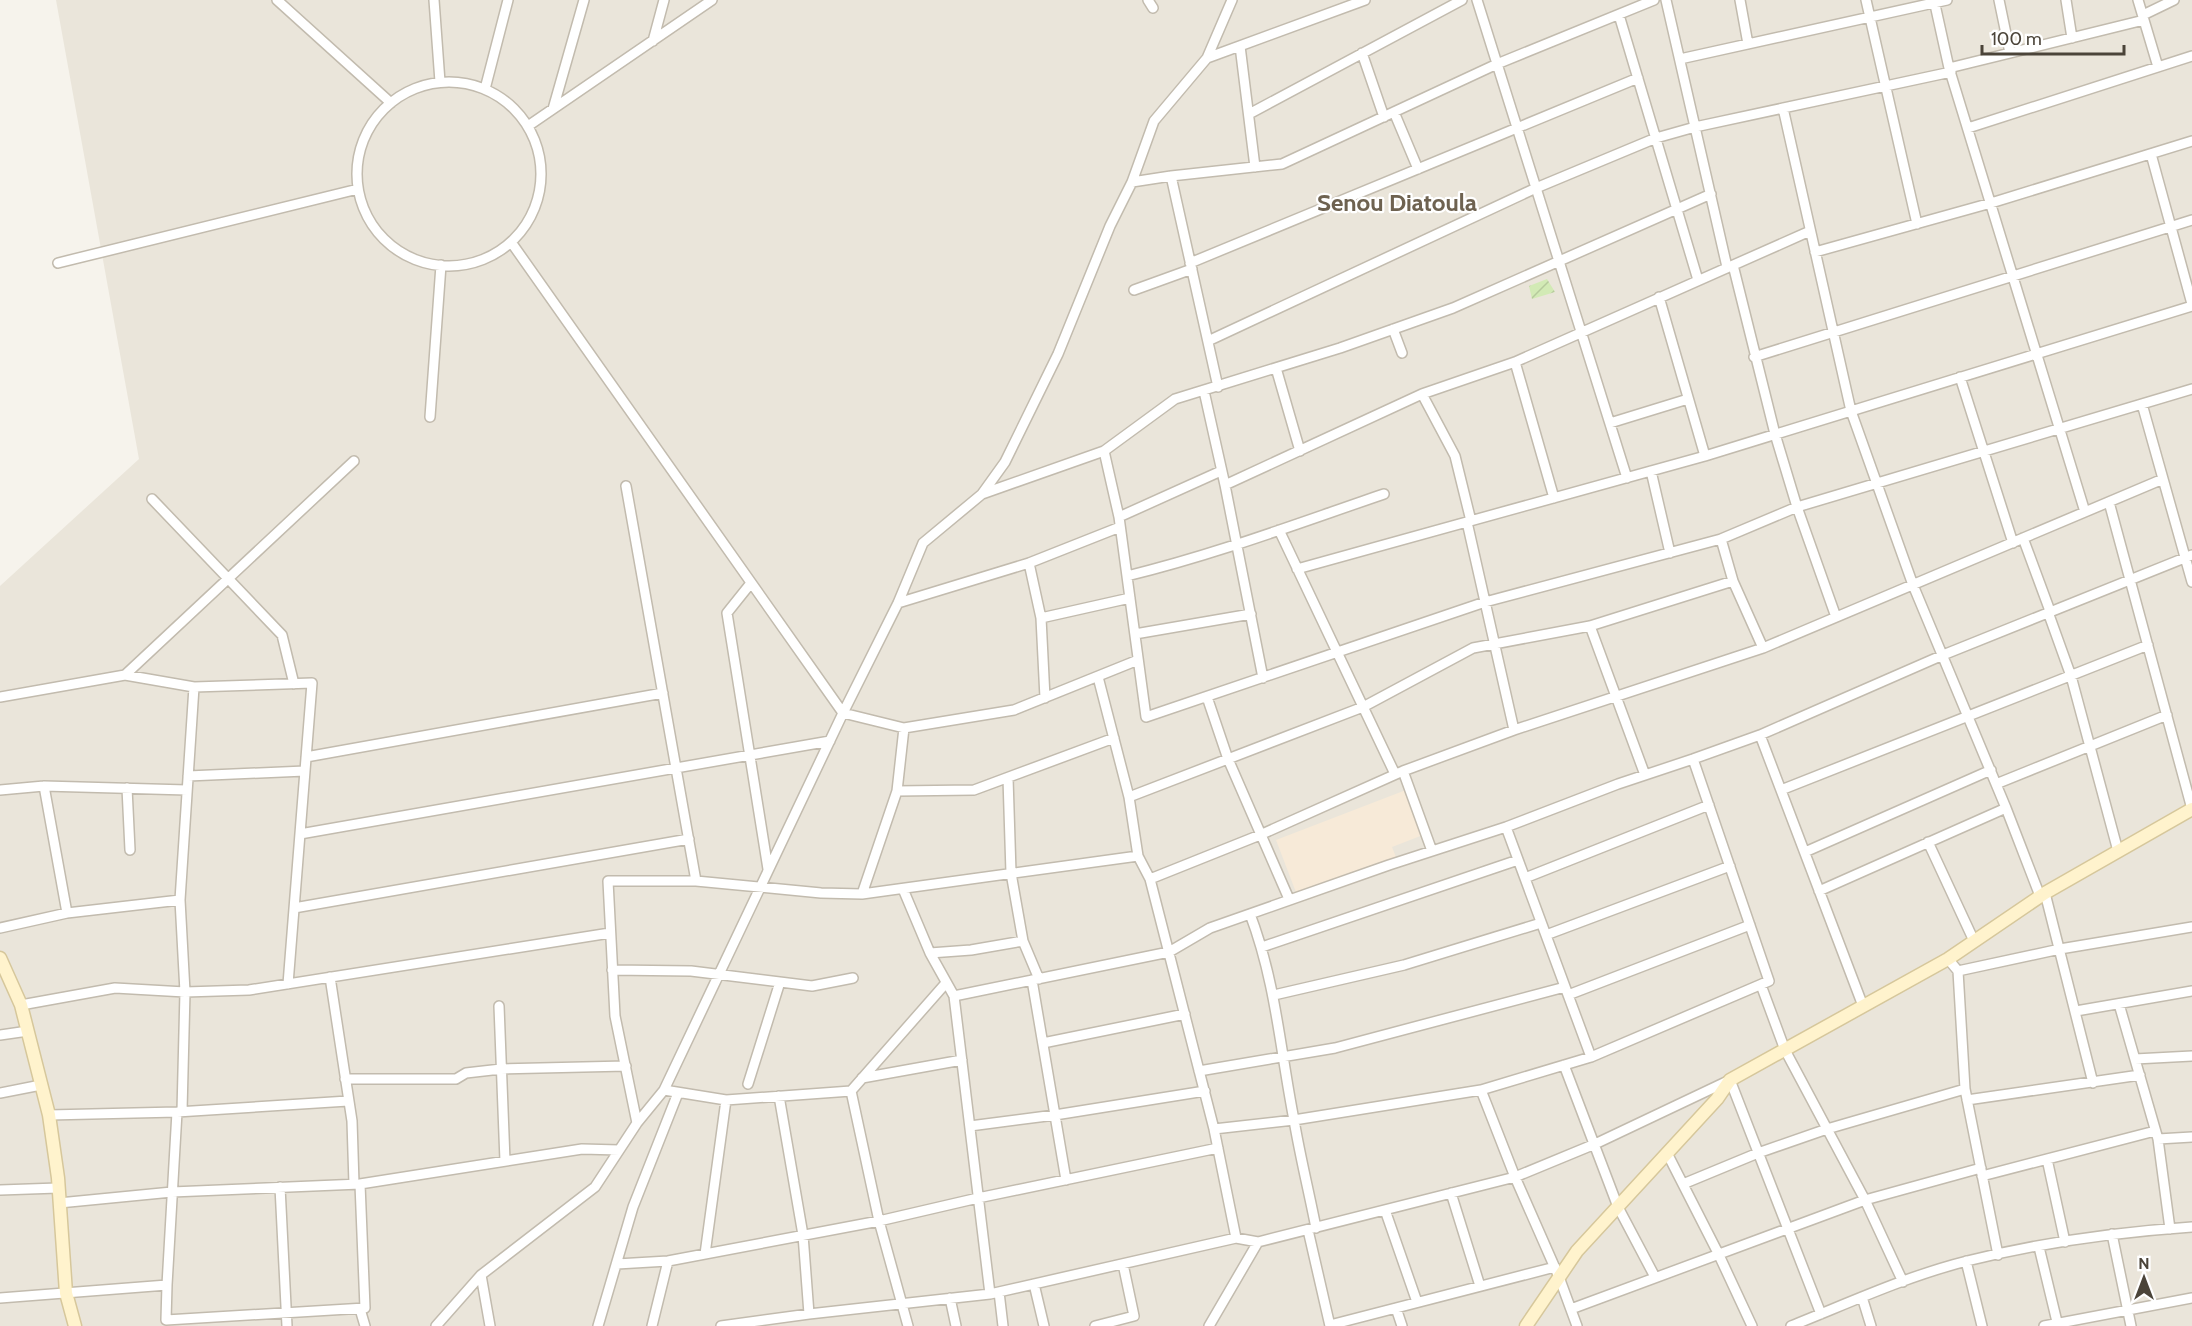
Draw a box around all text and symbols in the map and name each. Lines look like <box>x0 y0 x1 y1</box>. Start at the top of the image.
scale bar <box>1982 18 2124 56</box>
text: 100 m <box>1991 28 2042 50</box>
district label: Senou Diatoula <box>1317 188 1477 217</box>
north arrow <box>2114 1248 2174 1308</box>
text: N <box>2138 1254 2150 1273</box>

